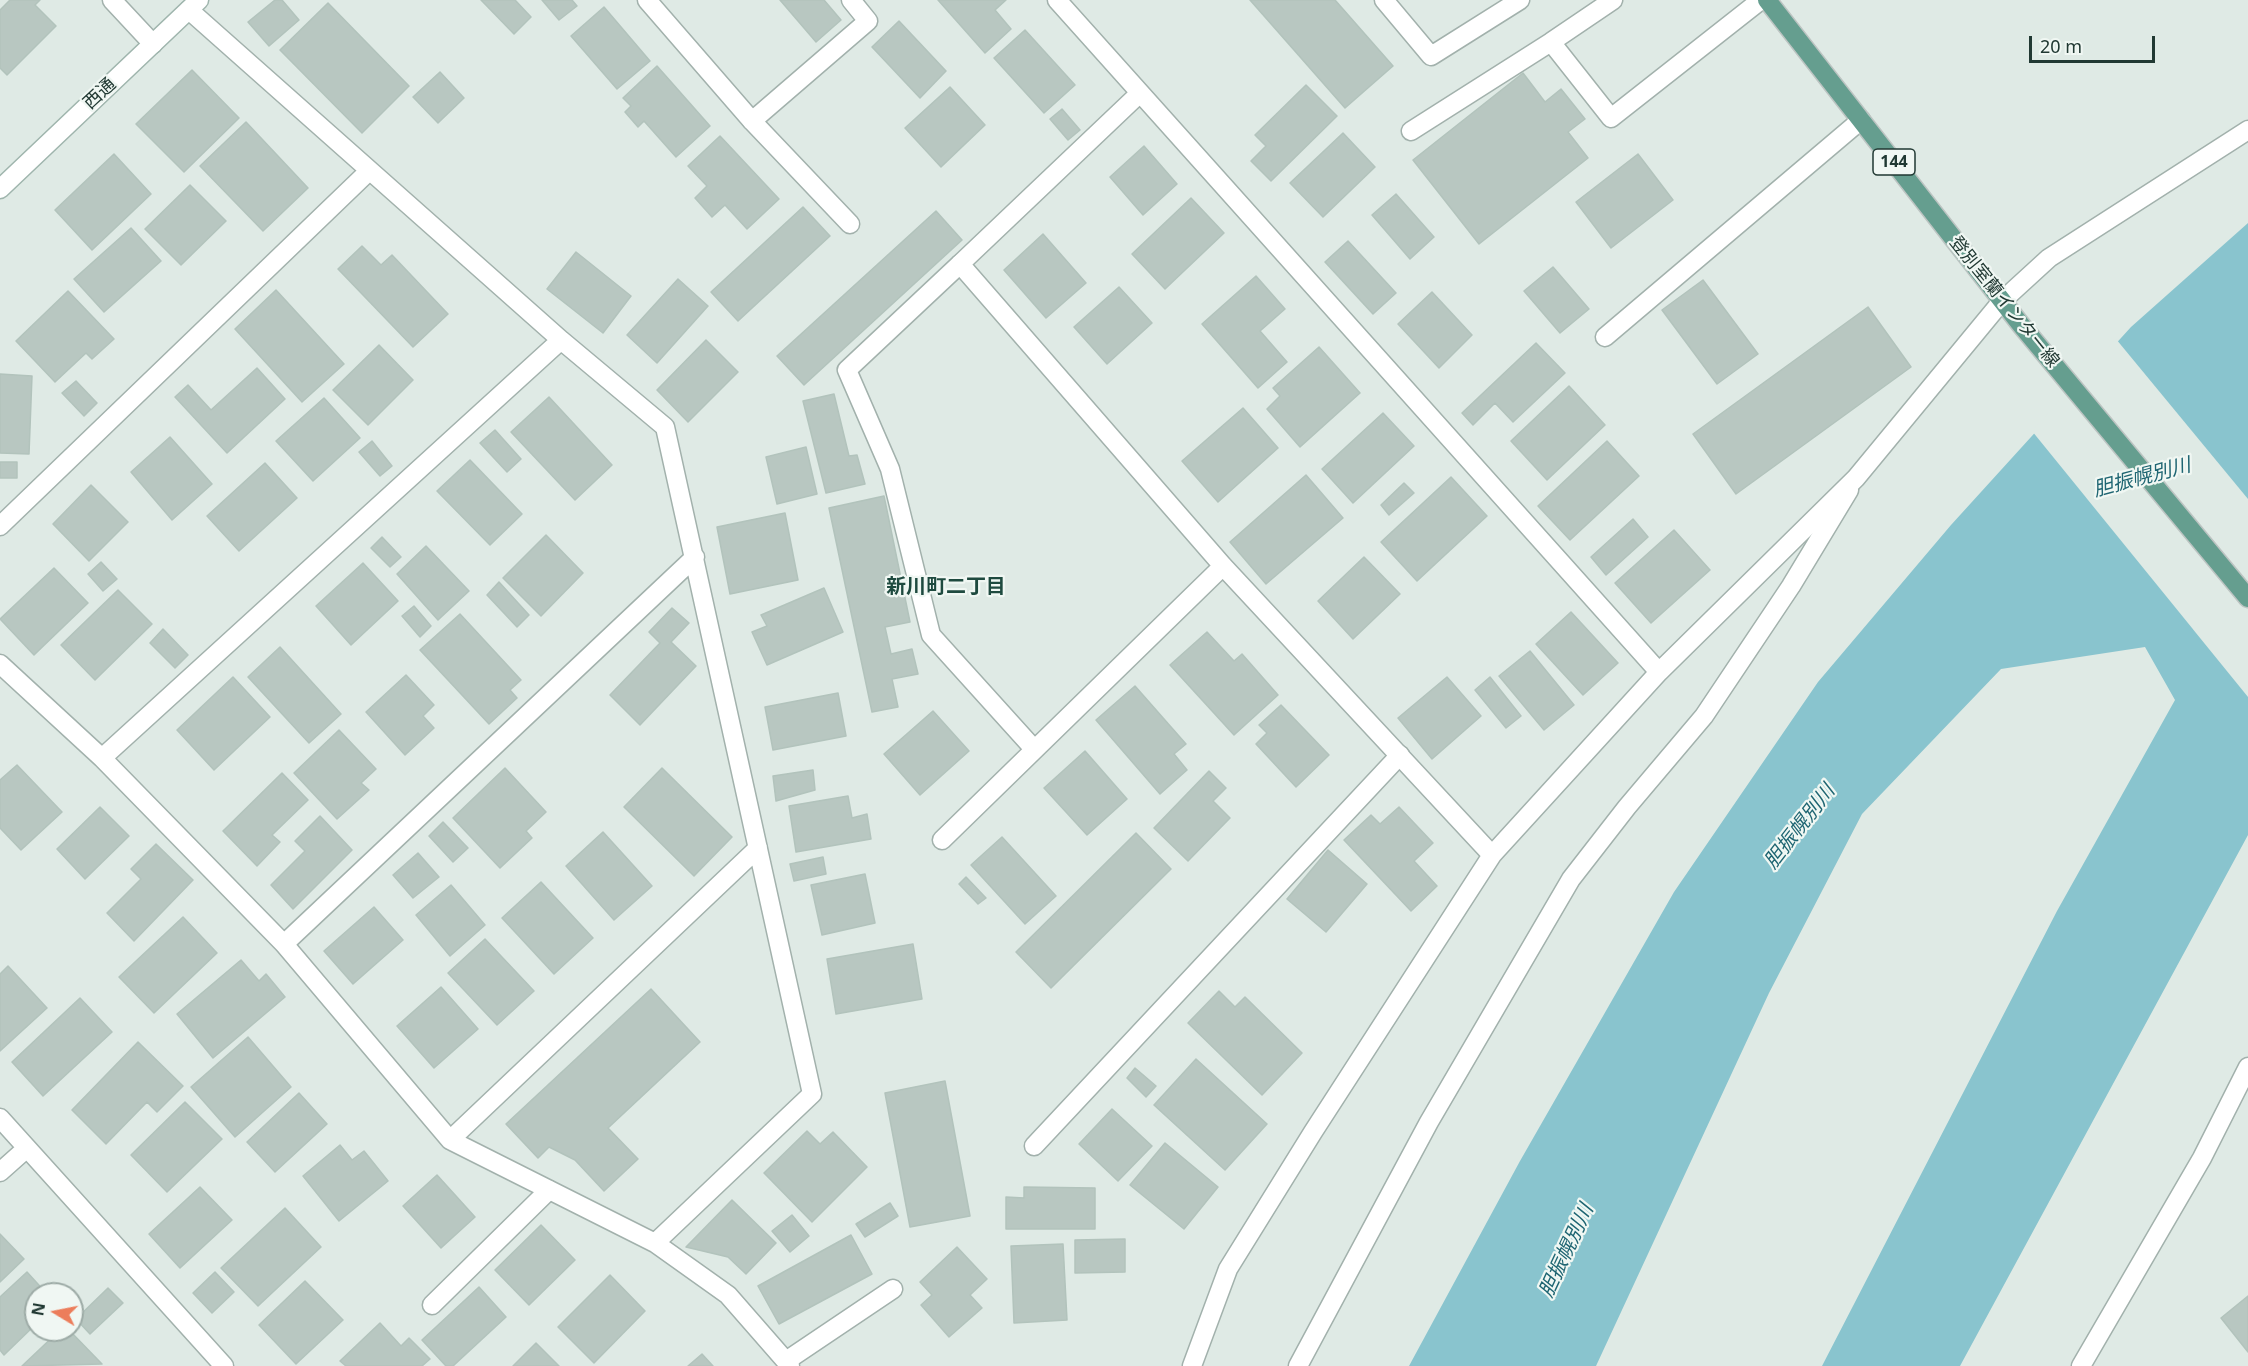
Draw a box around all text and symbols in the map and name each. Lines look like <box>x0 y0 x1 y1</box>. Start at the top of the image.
scale bar <box>2032 24 2158 62</box>
text: 20 m <box>2040 34 2082 58</box>
street label: 西通 <box>79 74 121 114</box>
road number: 144 <box>1873 149 1915 175</box>
street label: 登別室蘭インター線 <box>1945 232 2063 372</box>
water label: 胆振幌別川 <box>2091 453 2193 503</box>
district label: 新川町二丁目 <box>886 575 1006 599</box>
water label: 胆振幌別川 <box>1760 780 1840 874</box>
water label: 胆振幌別川 <box>1535 1201 1599 1301</box>
north arrow <box>24 1282 84 1342</box>
text: N <box>26 1301 50 1318</box>

